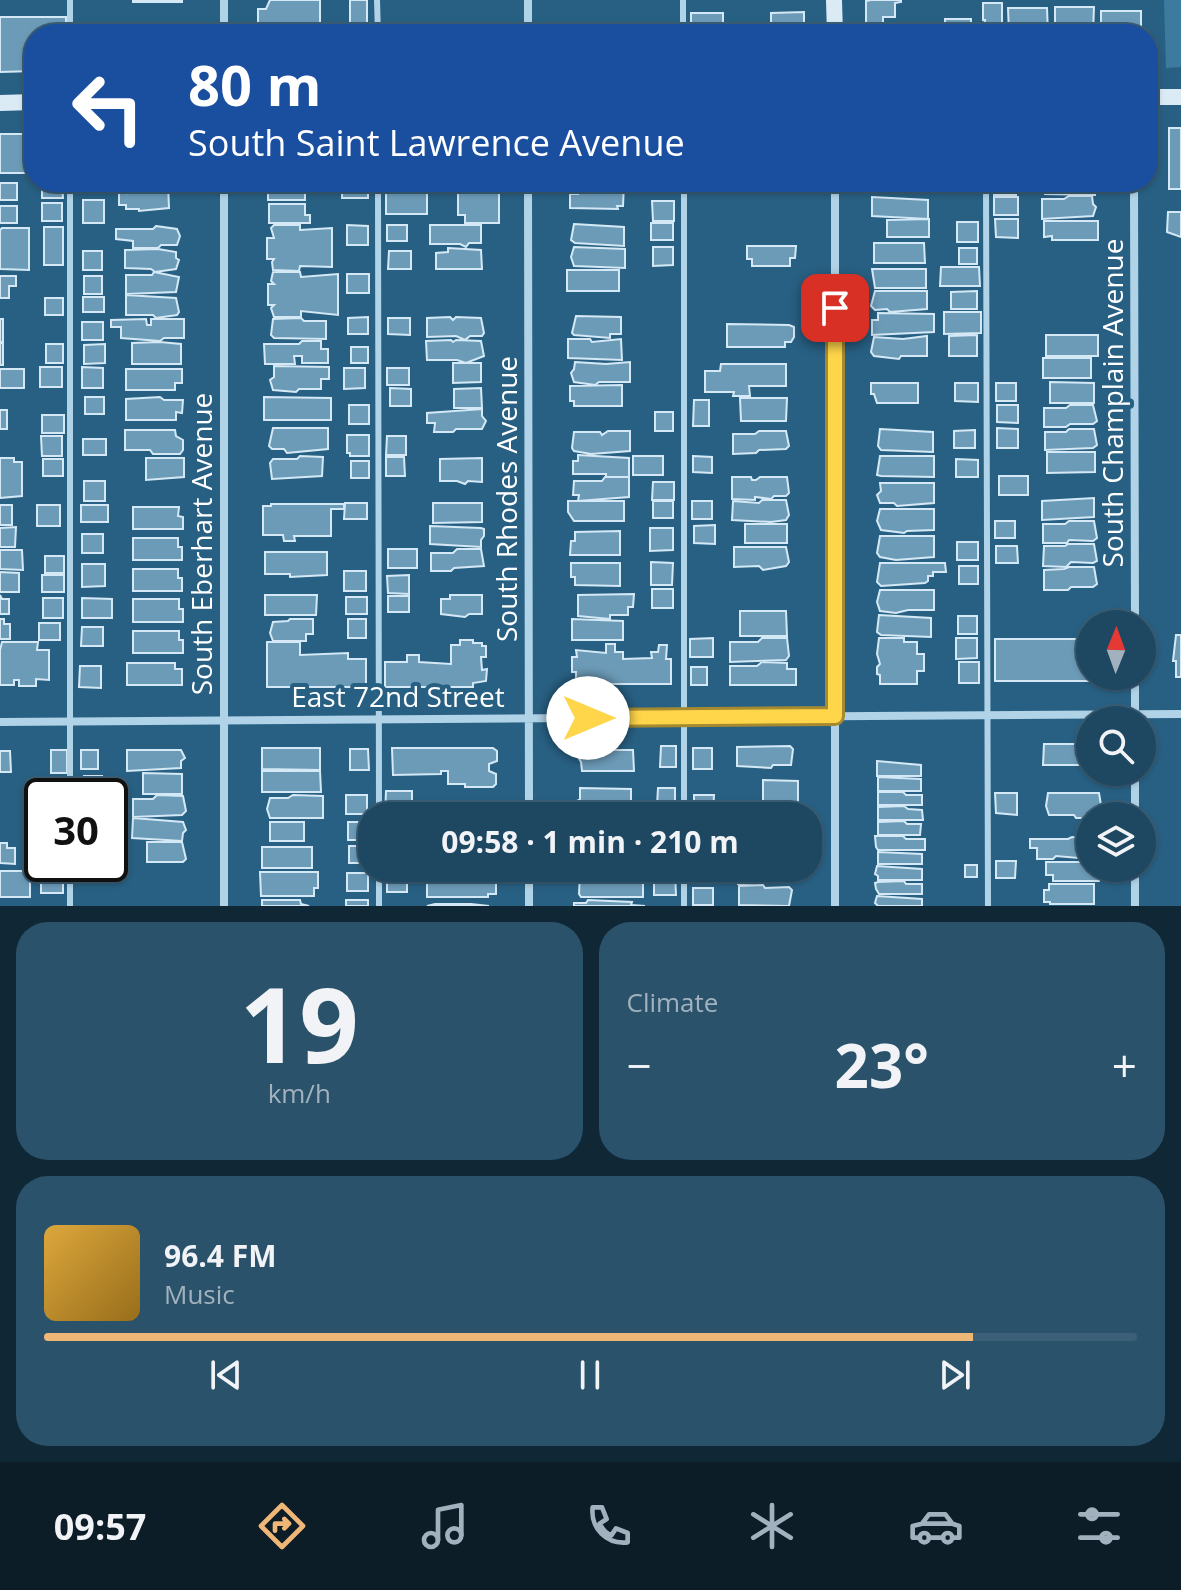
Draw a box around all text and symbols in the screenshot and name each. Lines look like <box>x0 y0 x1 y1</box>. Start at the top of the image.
text: 80 m <box>188 46 322 122</box>
icon: left <box>56 56 160 160</box>
text: South Saint Lawrence Avenue <box>188 118 685 167</box>
street label: South Champlain Avenue <box>1093 239 1131 567</box>
pin <box>801 274 869 342</box>
icon: arrive <box>813 286 857 330</box>
street label: South Rhodes Avenue <box>487 356 525 642</box>
street label: South Eberhart Avenue <box>182 393 220 695</box>
north arrow <box>1076 610 1156 690</box>
map controls <box>1076 610 1156 882</box>
position arrow <box>546 676 630 760</box>
street label: East 72nd Street <box>291 677 505 715</box>
button: search <box>1076 706 1156 786</box>
speed limit sign: 30 <box>24 778 128 882</box>
button: layers <box>1076 802 1156 882</box>
text: 09:58 · 1 min · 210 m <box>441 821 739 862</box>
text: 19 <box>240 952 359 1093</box>
text: Climate <box>627 984 718 1020</box>
text: 23° <box>835 1024 929 1106</box>
text: − <box>627 1035 652 1095</box>
text: + <box>1112 1035 1137 1095</box>
text: km/h <box>268 1075 331 1111</box>
text: 96.4 FM <box>164 1235 277 1276</box>
text: Music <box>164 1276 235 1312</box>
icon: previous <box>204 1353 248 1397</box>
icon: pause <box>568 1353 612 1397</box>
icon: next <box>933 1353 977 1397</box>
icon: directions <box>254 1498 310 1554</box>
icon: music <box>417 1498 473 1554</box>
icon: phone <box>581 1498 637 1554</box>
icon: climate <box>744 1498 800 1554</box>
icon: car <box>908 1498 964 1554</box>
icon: filters <box>1071 1498 1127 1554</box>
text: 09:57 <box>54 1502 146 1551</box>

